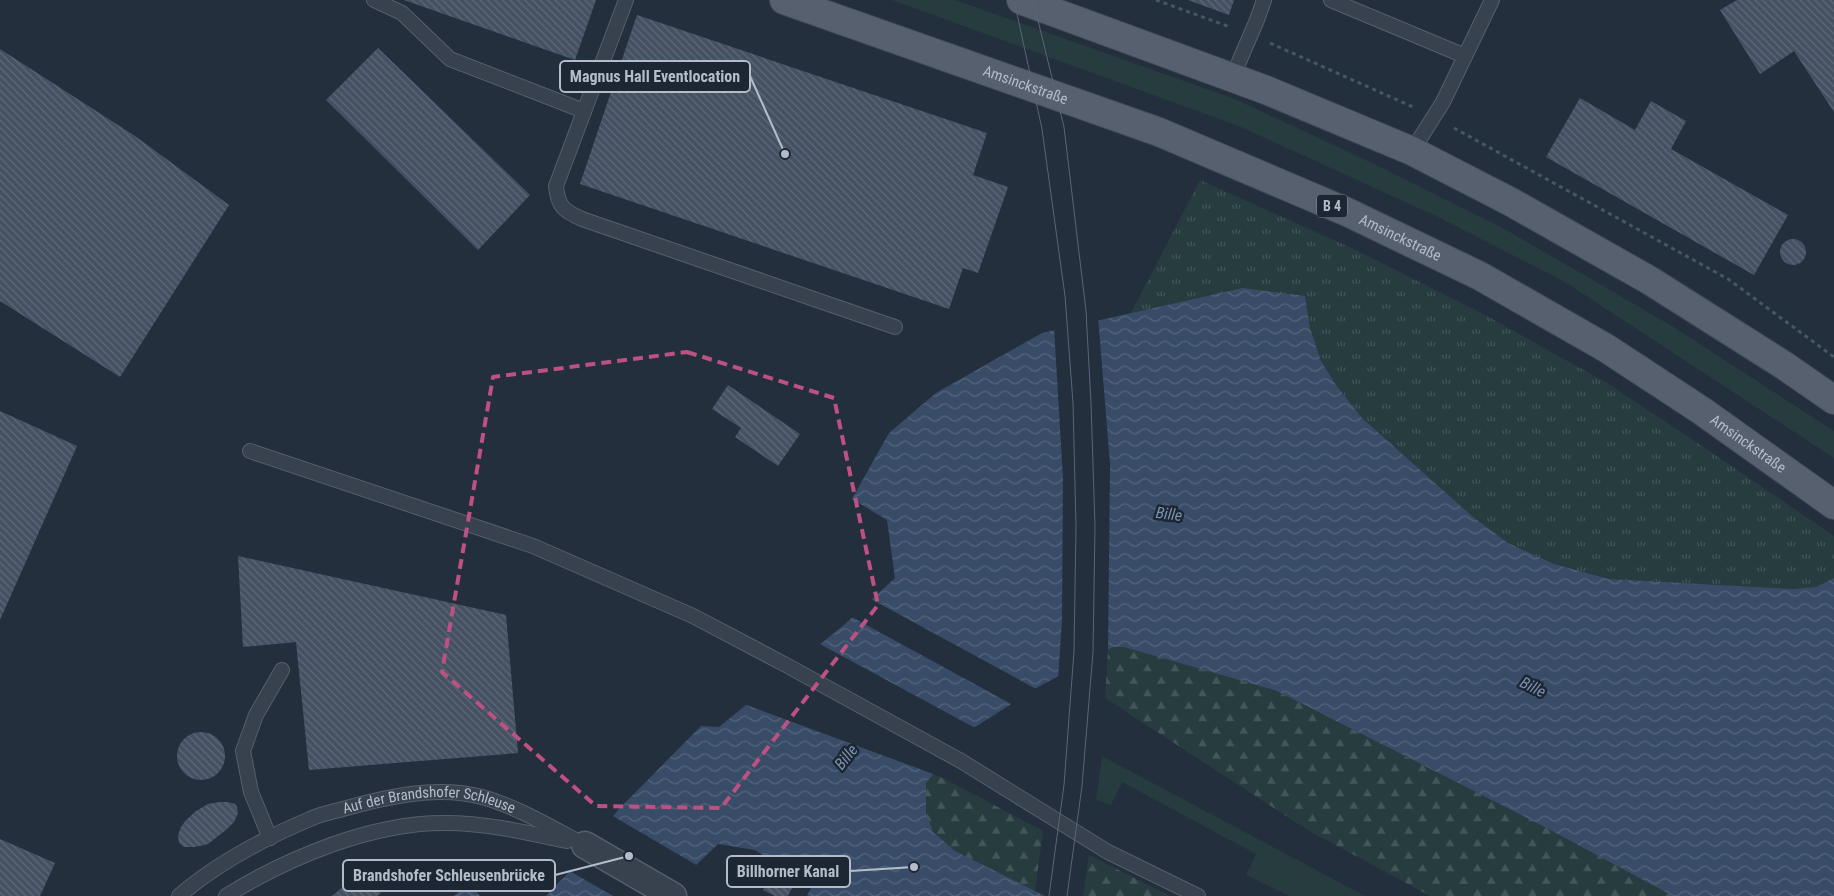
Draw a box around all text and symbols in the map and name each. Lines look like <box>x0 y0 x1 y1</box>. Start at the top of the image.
callout: Magnus Hall Eventlocation <box>560 61 750 92</box>
street label: Amsinckstraße <box>981 62 1070 108</box>
text: Magnus Hall Eventlocation <box>570 67 740 86</box>
road number: B 4 <box>1317 195 1347 218</box>
street label: Amsinckstraße <box>1356 210 1444 265</box>
street label: Amsinckstraße <box>1707 411 1790 477</box>
water label: Bille <box>1155 503 1183 525</box>
water label: Bille <box>1517 673 1549 701</box>
water label: Bille <box>830 741 862 773</box>
text: Auf der Brandshofer Schleuse <box>341 783 518 818</box>
street label: Auf der Brandshofer Schleuse <box>341 803 517 821</box>
callout: Billhorner Kanal <box>727 856 850 887</box>
callout: Brandshofer Schleusenbrücke <box>343 860 555 891</box>
text: Billhorner Kanal <box>737 862 839 881</box>
text: Brandshofer Schleusenbrücke <box>353 866 545 885</box>

